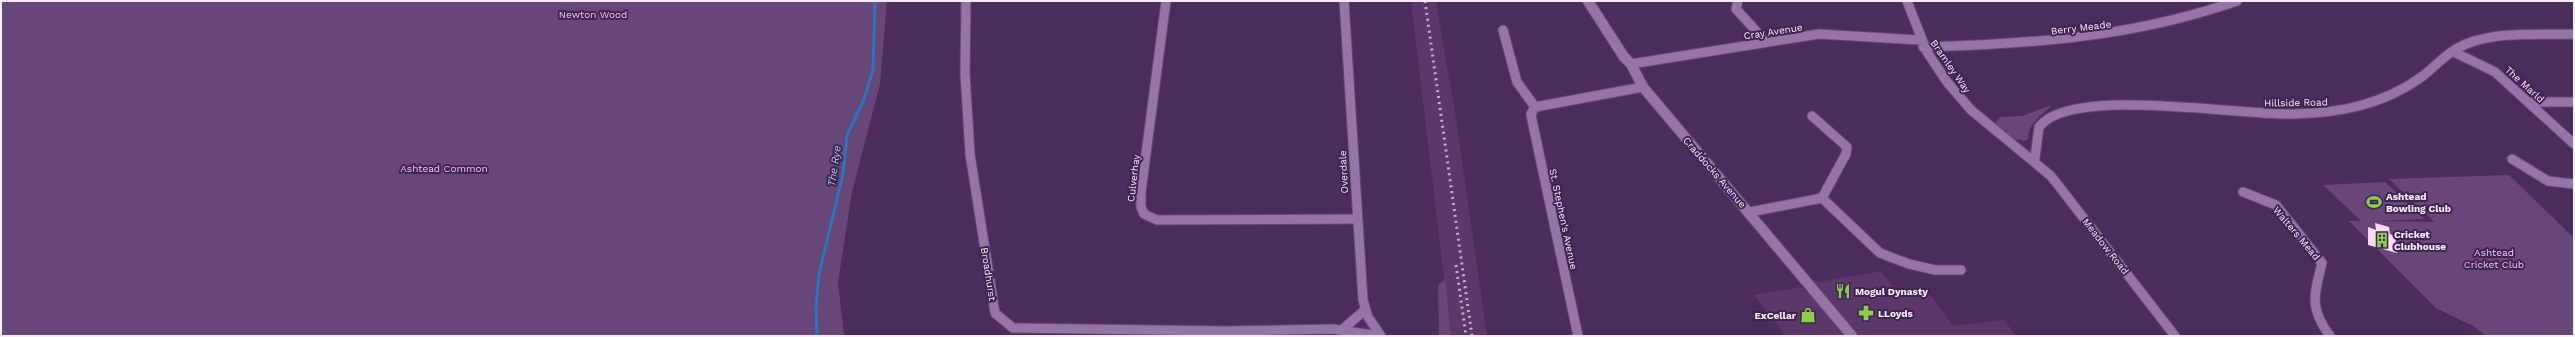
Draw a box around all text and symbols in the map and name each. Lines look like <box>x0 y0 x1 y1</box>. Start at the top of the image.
park label: Newton Wood <box>559 9 627 20</box>
street label: Berry Meade <box>2050 18 2112 37</box>
street label: Cray Avenue <box>1743 21 1804 42</box>
street label: Bramley Way <box>1928 38 1973 96</box>
street label: The Marld <box>2503 64 2546 105</box>
street label: Hillside Road <box>2264 96 2328 109</box>
street label: Craddocks Avenue <box>1681 135 1748 210</box>
water label: The Rye <box>825 145 844 188</box>
street label: Overdale <box>1337 150 1350 194</box>
street label: Culverhay <box>1125 153 1142 202</box>
park label: Ashtead Common <box>400 163 488 174</box>
street label: St. Stephen's Avenue <box>1547 168 1580 271</box>
place label: Ashtead Bowling Club <box>2386 191 2451 214</box>
sports icon: Ashtead Bowling Club <box>2365 193 2383 211</box>
street label: Walters Mead <box>2271 204 2322 262</box>
street label: Meadow Road <box>2080 216 2131 276</box>
place label: Cricket Clubhouse <box>2394 229 2446 252</box>
building icon: Cricket Clubhouse <box>2373 231 2391 249</box>
street label: Broadhurst <box>979 247 998 302</box>
park label: Ashtead Cricket Club <box>2464 247 2524 270</box>
restaurant icon: Mogul Dynasty <box>1834 282 1852 300</box>
place label: Mogul Dynasty <box>1855 286 1928 297</box>
pharmacy icon: LLoyds <box>1857 304 1875 322</box>
shop icon: ExCellar <box>1799 306 1817 324</box>
place label: LLoyds <box>1878 308 1914 319</box>
place label: ExCellar <box>1755 310 1797 321</box>

